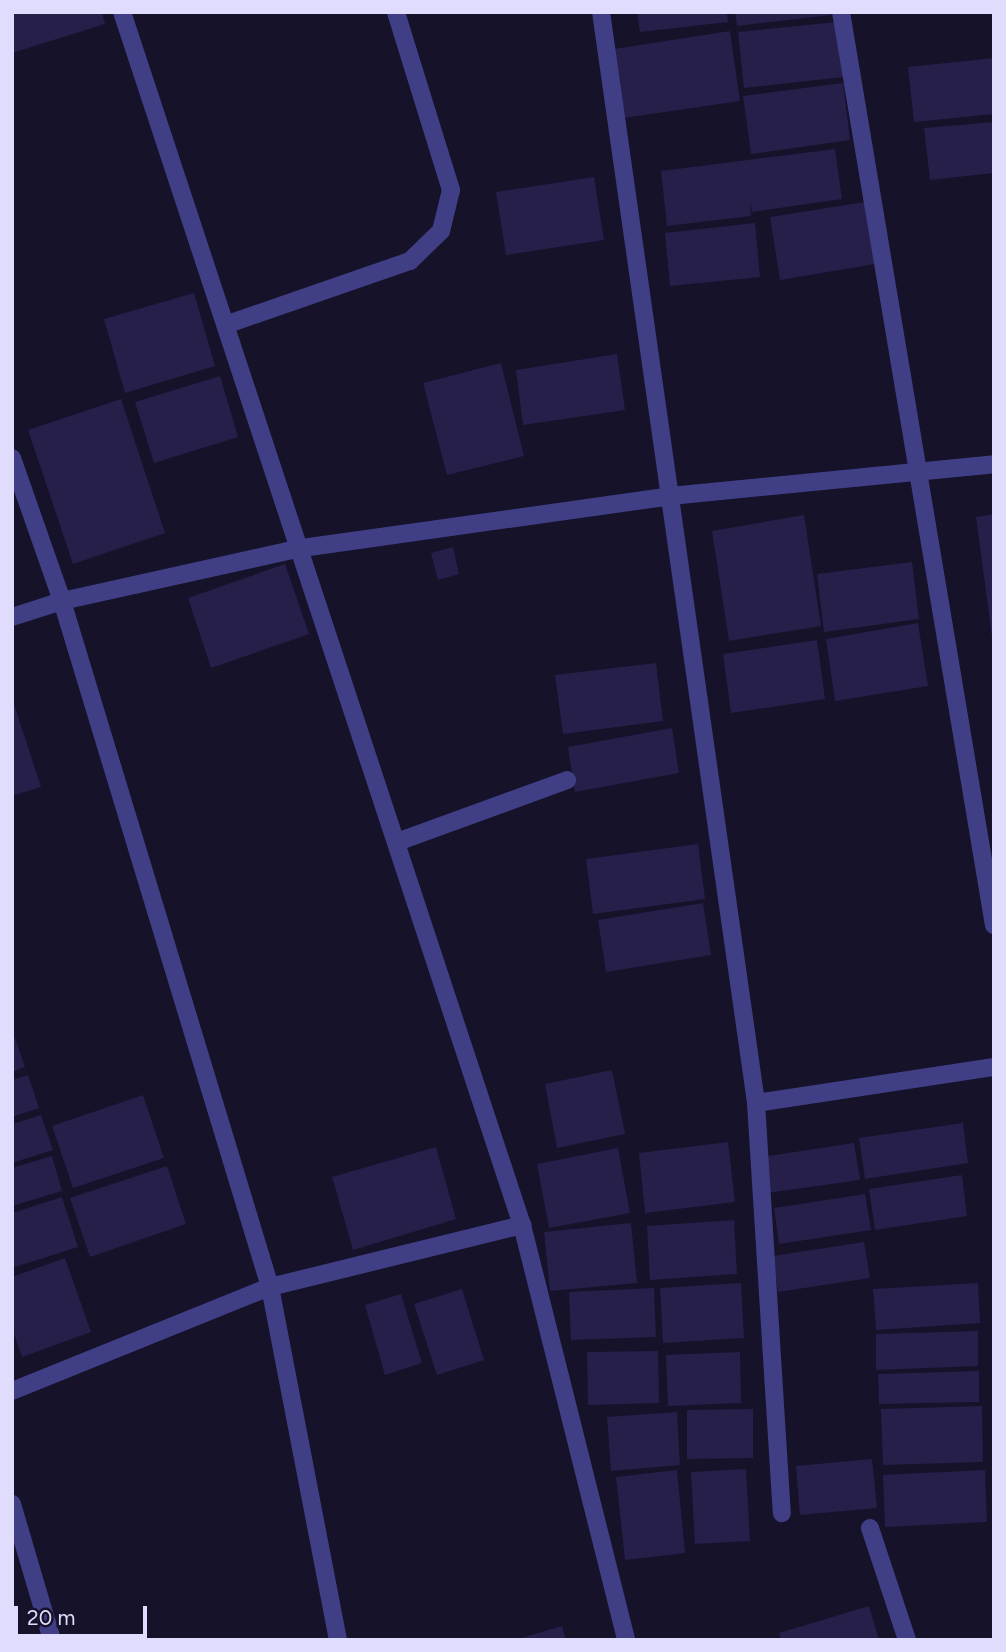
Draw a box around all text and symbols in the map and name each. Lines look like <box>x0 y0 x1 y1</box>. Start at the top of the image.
scale bar <box>18 1592 150 1636</box>
text: 20 m <box>27 1605 75 1630</box>

